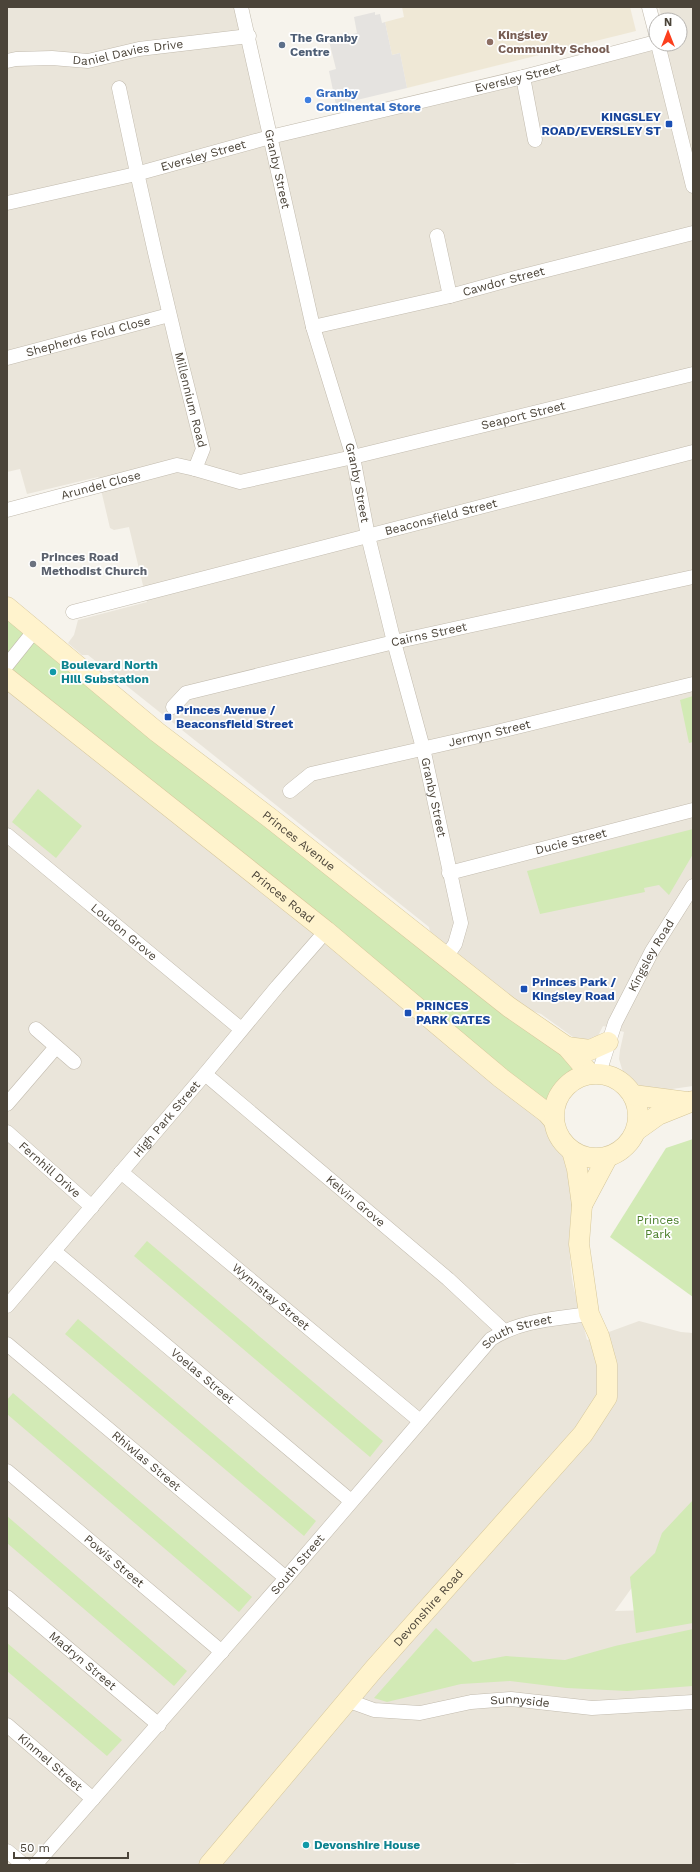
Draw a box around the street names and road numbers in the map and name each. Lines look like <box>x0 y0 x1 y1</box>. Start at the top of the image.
street label: Daniel Davies Drive <box>72 37 184 68</box>
street label: Eversley Street <box>473 60 562 95</box>
street label: Granby Street <box>262 128 293 210</box>
street label: Eversley Street <box>159 137 248 174</box>
street label: Cawdor Street <box>461 264 546 299</box>
street label: Shepherds Fold Close <box>24 313 152 360</box>
street label: Millennium Road <box>172 351 209 449</box>
street label: Seaport Street <box>480 398 567 432</box>
street label: Granby Street <box>342 441 372 524</box>
street label: Arundel Close <box>59 468 142 502</box>
street label: Beaconsfield Street <box>383 496 499 538</box>
street label: Cairns Street <box>390 619 468 649</box>
street label: Jermyn Street <box>447 717 532 750</box>
street label: Granby Street <box>418 756 449 839</box>
street label: Princes Avenue <box>260 808 338 874</box>
street label: Ducie Street <box>534 826 608 857</box>
street label: Princes Road <box>249 868 317 926</box>
street label: Loudon Grove <box>88 901 160 964</box>
street label: Kingsley Road <box>625 917 677 994</box>
street label: High Park Street <box>130 1078 203 1160</box>
street label: Fernhill Drive <box>16 1139 83 1201</box>
street label: Kelvin Grove <box>323 1172 388 1230</box>
street label: Wynnstay Street <box>229 1260 312 1333</box>
street label: South Street <box>479 1312 553 1352</box>
street label: Voelas Street <box>168 1345 237 1407</box>
street label: Rhiwlas Street <box>109 1428 184 1494</box>
street label: Powis Street <box>81 1532 147 1590</box>
street label: South Street <box>268 1532 327 1598</box>
street label: Devonshire Road <box>390 1566 466 1649</box>
street label: Madryn Street <box>46 1629 119 1693</box>
street label: Sunnyside <box>490 1692 551 1710</box>
street label: Kinmel Street <box>15 1731 85 1794</box>

